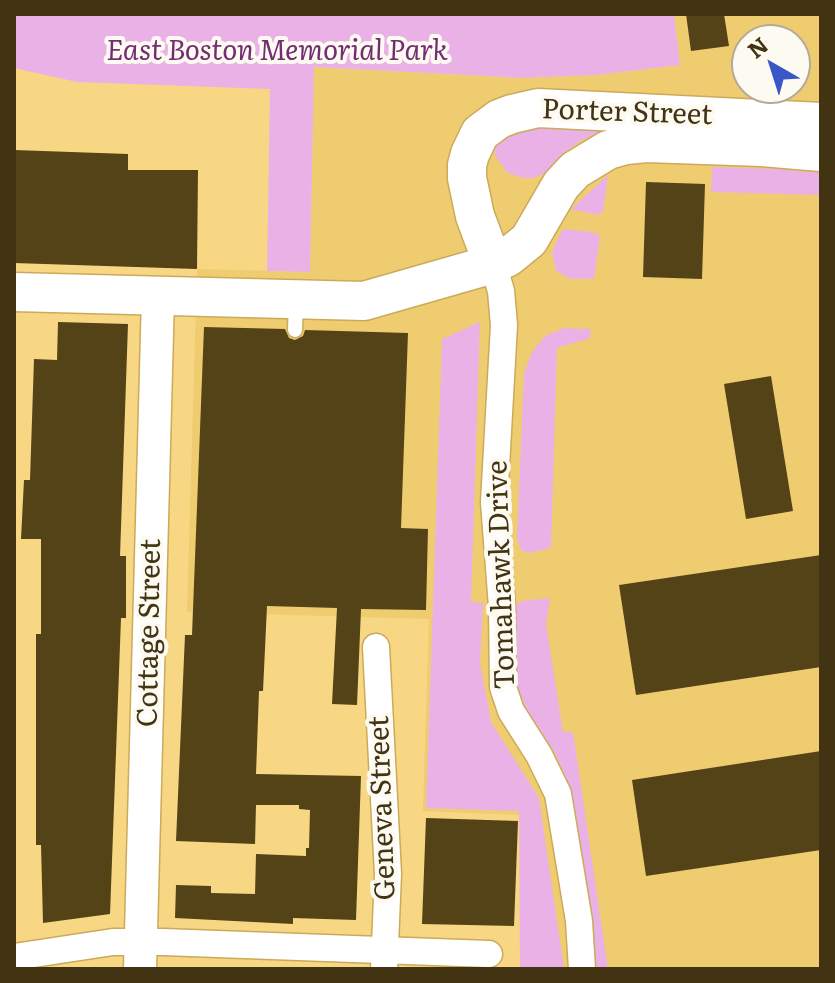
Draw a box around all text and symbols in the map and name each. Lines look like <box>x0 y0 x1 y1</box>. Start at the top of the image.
north arrow <box>731 24 811 104</box>
text: N <box>739 28 774 65</box>
park label: East Boston Memorial Park <box>106 35 448 69</box>
street label: Porter Street <box>541 93 713 133</box>
street label: Tomahawk Drive <box>481 460 523 690</box>
street label: Cottage Street <box>132 539 168 727</box>
street label: Geneva Street <box>363 715 403 901</box>

